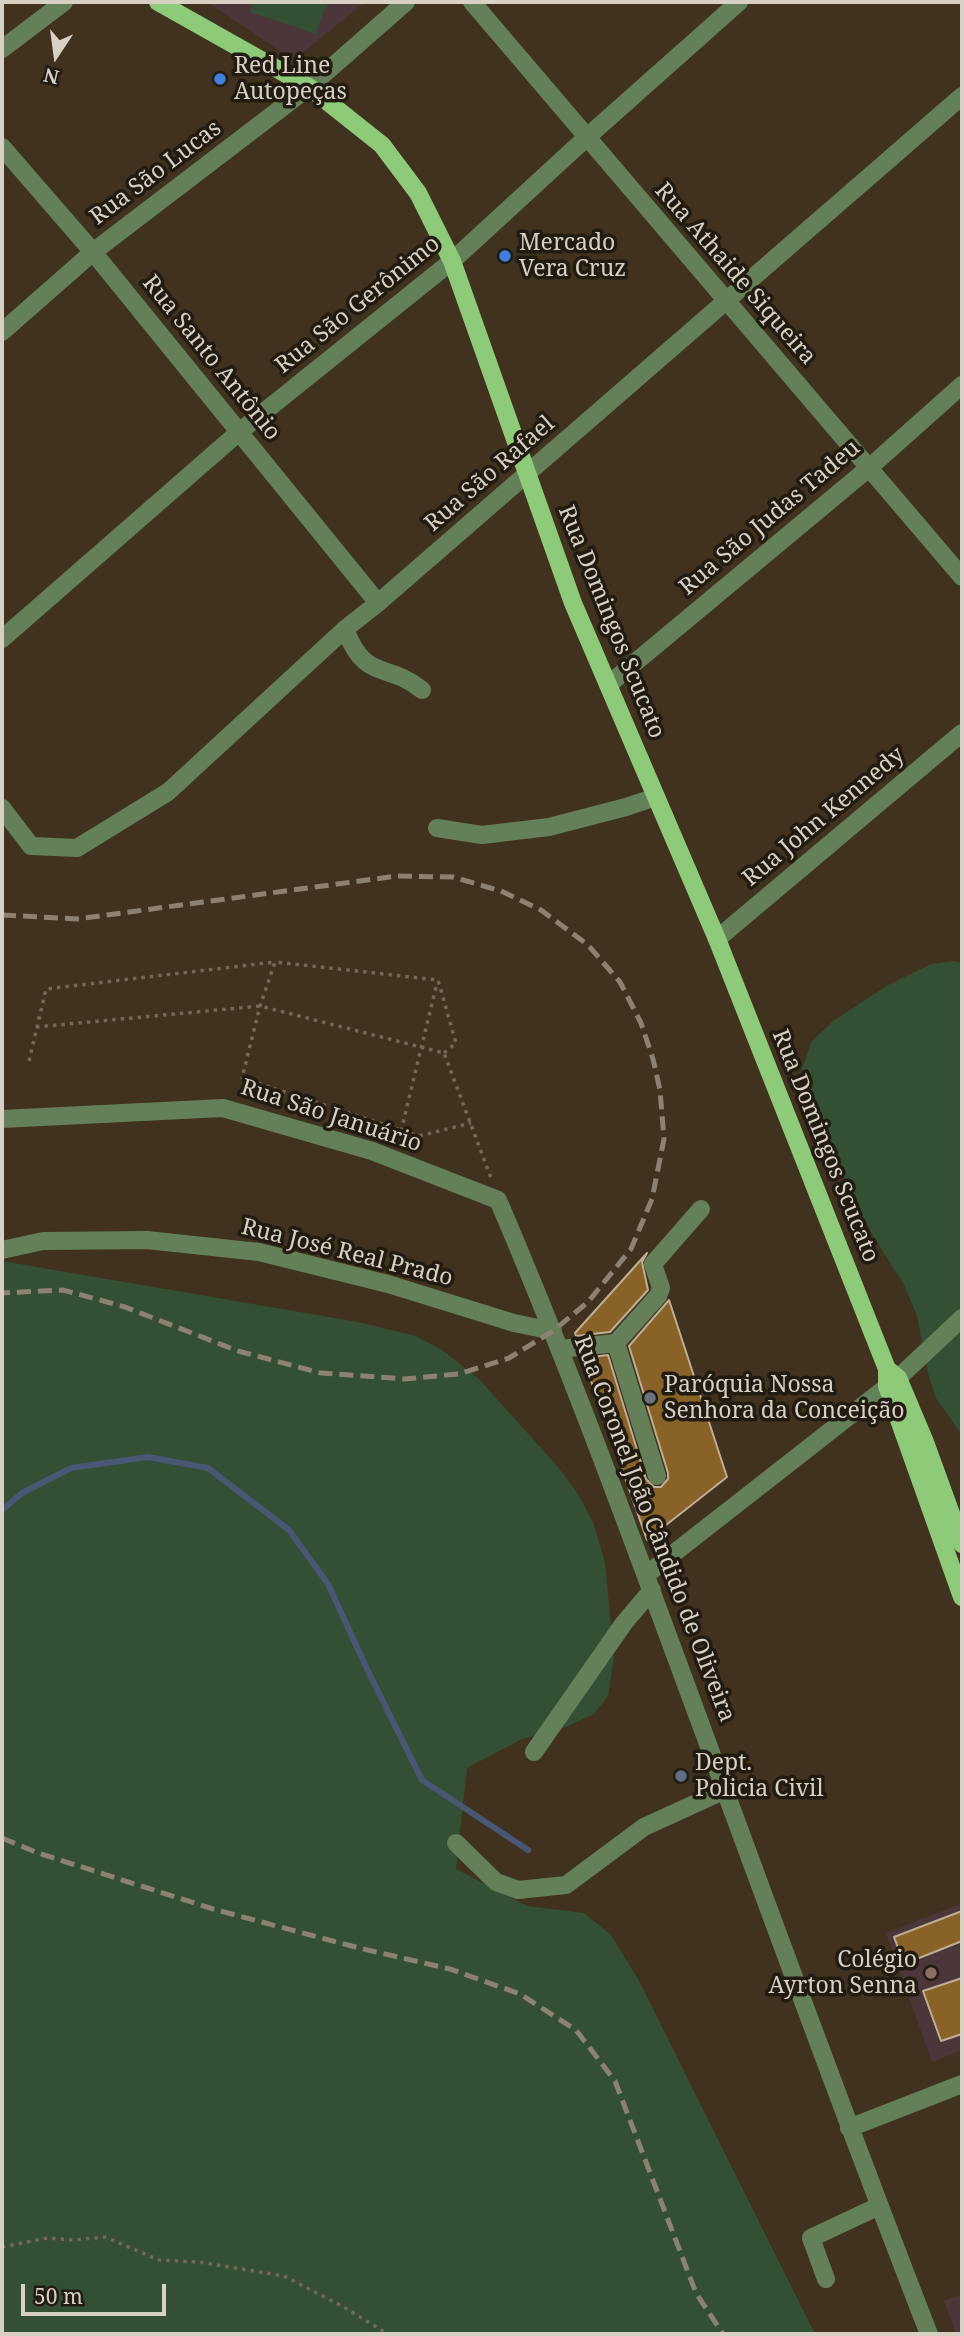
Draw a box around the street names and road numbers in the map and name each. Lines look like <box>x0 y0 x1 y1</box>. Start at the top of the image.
street label: Rua São Lucas <box>85 115 227 231</box>
street label: Rua Athaide Siqueira <box>649 177 821 371</box>
street label: Rua São Gerônimo <box>270 230 446 380</box>
street label: Rua Santo Antônio <box>136 270 286 446</box>
street label: Rua São Rafael <box>420 410 560 538</box>
street label: Rua São Judas Tadeu <box>674 434 866 602</box>
street label: Rua Domingos Scucato <box>552 502 670 742</box>
street label: Rua John Kennedy <box>738 741 910 893</box>
street label: Rua Domingos Scucato <box>766 1026 884 1266</box>
street label: Rua São Januário <box>237 1074 425 1158</box>
street label: Rua José Real Prado <box>238 1213 456 1293</box>
street label: Rua Coronel João Cândido de Oliveira <box>567 1332 741 1726</box>

